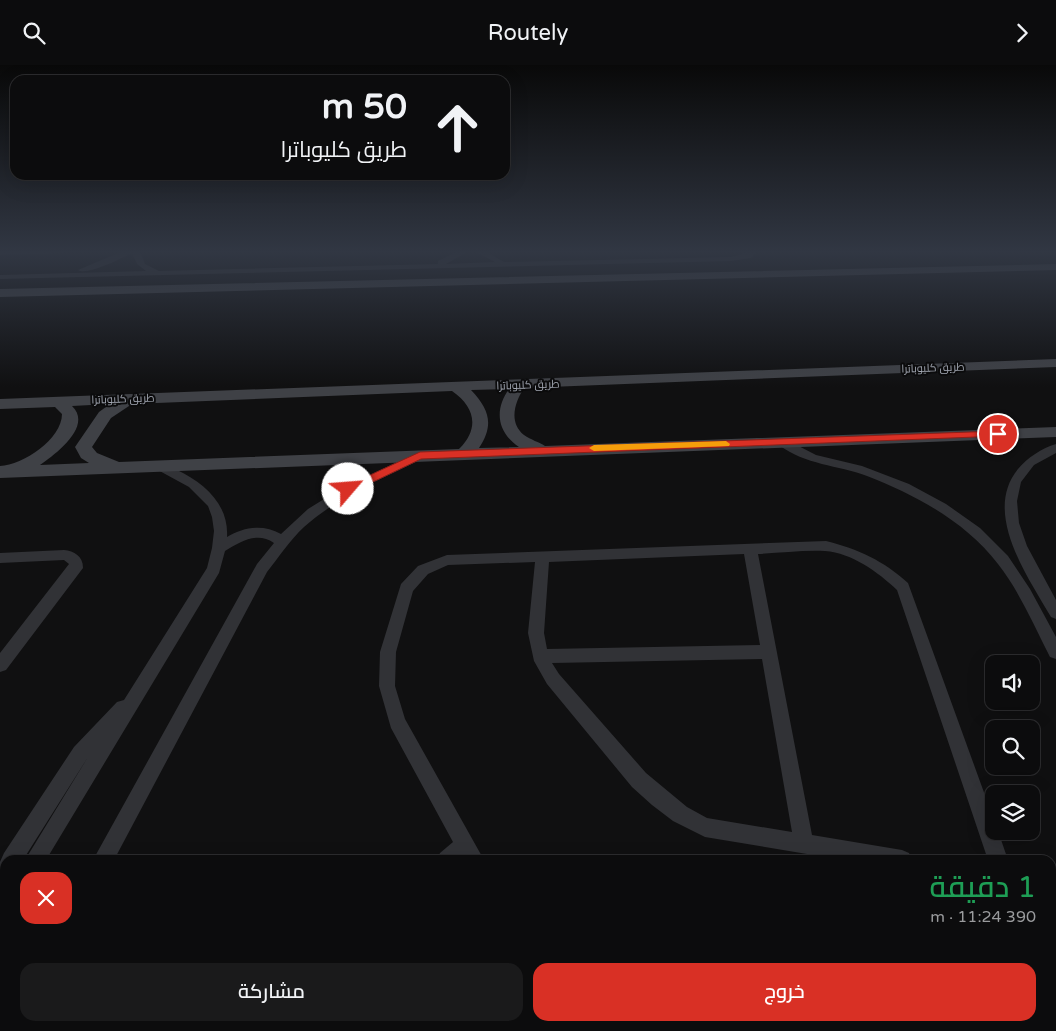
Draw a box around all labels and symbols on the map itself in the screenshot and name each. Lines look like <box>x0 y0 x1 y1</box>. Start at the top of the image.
street label: طريق كليوباترا <box>901 360 965 376</box>
street label: طريق كليوباترا <box>496 377 560 393</box>
street label: طريق كليوباترا <box>91 391 155 407</box>
pin <box>977 413 1019 455</box>
position arrow <box>321 462 373 514</box>

